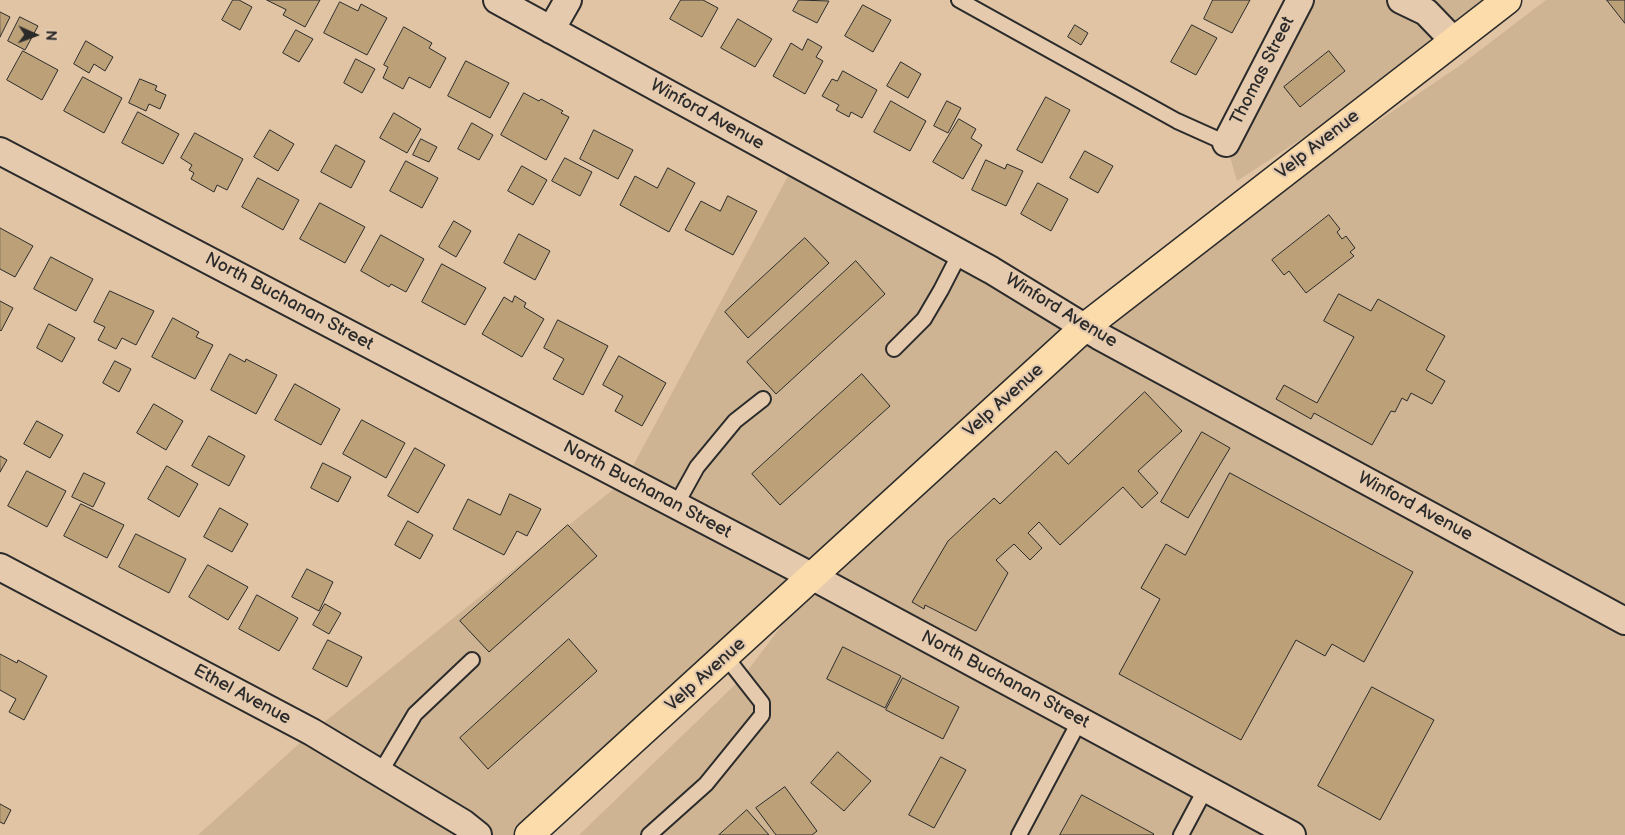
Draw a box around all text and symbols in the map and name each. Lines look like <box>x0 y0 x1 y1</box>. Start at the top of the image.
north arrow <box>10 10 60 60</box>
street label: Thomas Street <box>1226 13 1300 129</box>
text: N <box>42 30 59 41</box>
street label: Winford Avenue <box>646 75 768 155</box>
street label: Velp Avenue <box>1272 106 1364 184</box>
street label: North Buchanan Street <box>201 248 377 356</box>
street label: Winford Avenue <box>1001 269 1121 353</box>
street label: Velp Avenue <box>960 359 1048 443</box>
street label: North Buchanan Street <box>559 436 735 544</box>
street label: Winford Avenue <box>1354 468 1476 546</box>
street label: North Buchanan Street <box>917 626 1093 734</box>
street label: Velp Avenue <box>662 633 750 717</box>
street label: Ethel Avenue <box>190 660 294 730</box>

